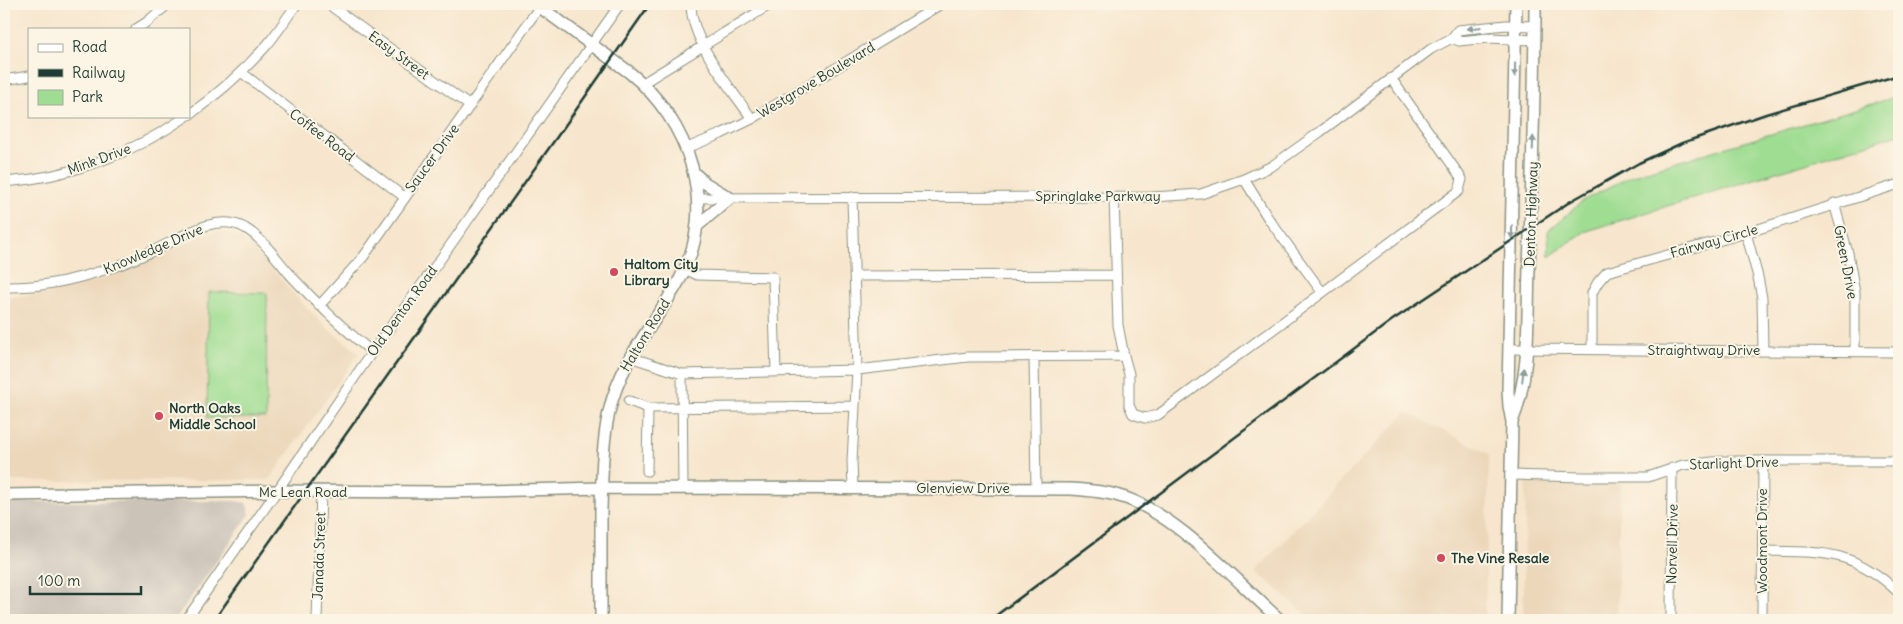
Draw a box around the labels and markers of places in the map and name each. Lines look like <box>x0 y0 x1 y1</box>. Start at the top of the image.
place label: Haltom City Library <box>624 255 698 289</box>
marker: Haltom City Library <box>608 266 620 278</box>
place label: North Oaks Middle School <box>169 399 256 433</box>
marker: North Oaks Middle School <box>153 410 165 422</box>
place label: The Vine Resale <box>1451 549 1550 567</box>
marker: The Vine Resale <box>1435 552 1447 564</box>

